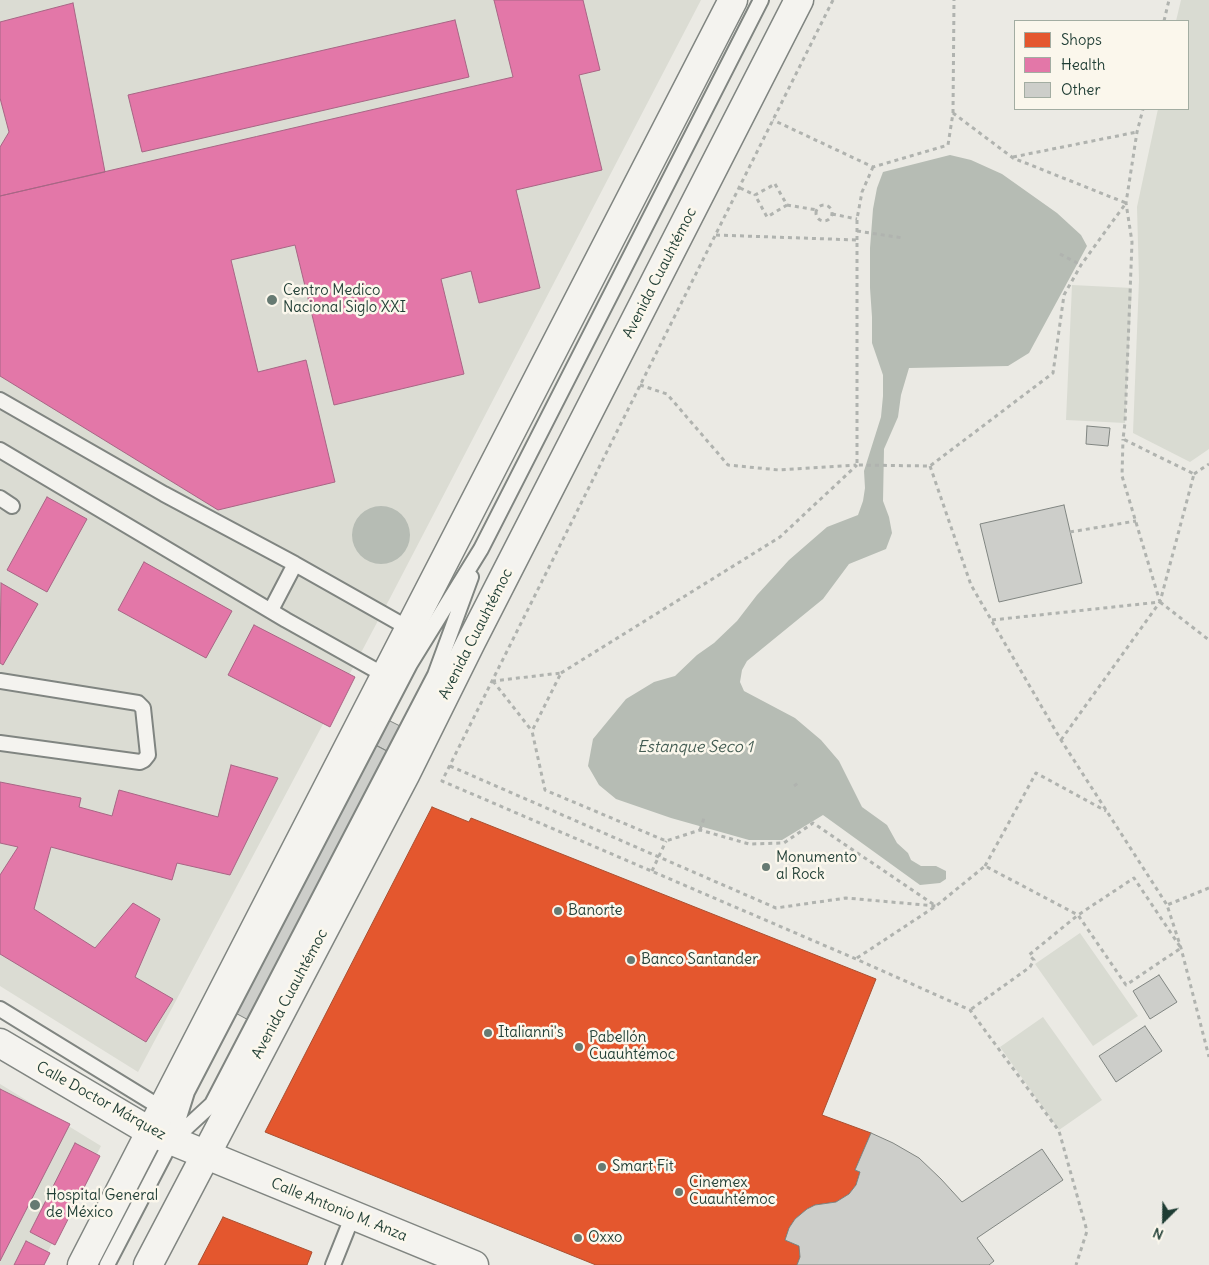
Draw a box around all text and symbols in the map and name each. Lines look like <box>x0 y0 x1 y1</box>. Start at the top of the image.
legend <box>1014 20 1189 110</box>
text: Shops <box>1061 30 1102 49</box>
text: Health <box>1061 55 1105 74</box>
text: Other <box>1061 80 1101 99</box>
street label: Avenida Cuauhtémoc <box>619 205 701 341</box>
place label: Centro Medico Nacional Siglo XXI <box>283 282 406 317</box>
marker: Centro Medico Nacional Siglo XXI <box>265 293 279 307</box>
street label: Avenida Cuauhtémoc <box>435 566 517 702</box>
water label: Estanque Seco 1 <box>637 737 753 757</box>
place label: Monumento al Rock <box>776 849 857 884</box>
marker: Monumento al Rock <box>760 861 772 873</box>
place label: Banorte <box>568 902 623 920</box>
marker: Banorte <box>552 905 564 917</box>
street label: Avenida Cuauhtémoc <box>248 926 332 1062</box>
place label: Banco Santander <box>641 951 758 969</box>
marker: Banco Santander <box>625 954 637 966</box>
place label: Italianni's <box>498 1024 563 1042</box>
marker: Italianni's <box>482 1027 494 1039</box>
place label: Pabellón Cuauhtémoc <box>589 1029 675 1064</box>
marker: Pabellón Cuauhtémoc <box>573 1041 585 1053</box>
street label: Calle Doctor Márquez <box>33 1058 169 1144</box>
place label: Smart Fit <box>612 1158 674 1176</box>
marker: Smart Fit <box>596 1161 608 1173</box>
street label: Calle Antonio M. Anza <box>268 1174 410 1246</box>
place label: Cinemex Cuauhtémoc <box>689 1174 775 1209</box>
marker: Cinemex Cuauhtémoc <box>673 1186 685 1198</box>
place label: Hospital General de México <box>46 1187 158 1222</box>
north arrow <box>1139 1195 1189 1245</box>
marker: Hospital General de México <box>28 1198 42 1212</box>
text: N <box>1150 1224 1166 1244</box>
place label: Oxxo <box>588 1229 623 1247</box>
marker: Oxxo <box>572 1232 584 1244</box>

